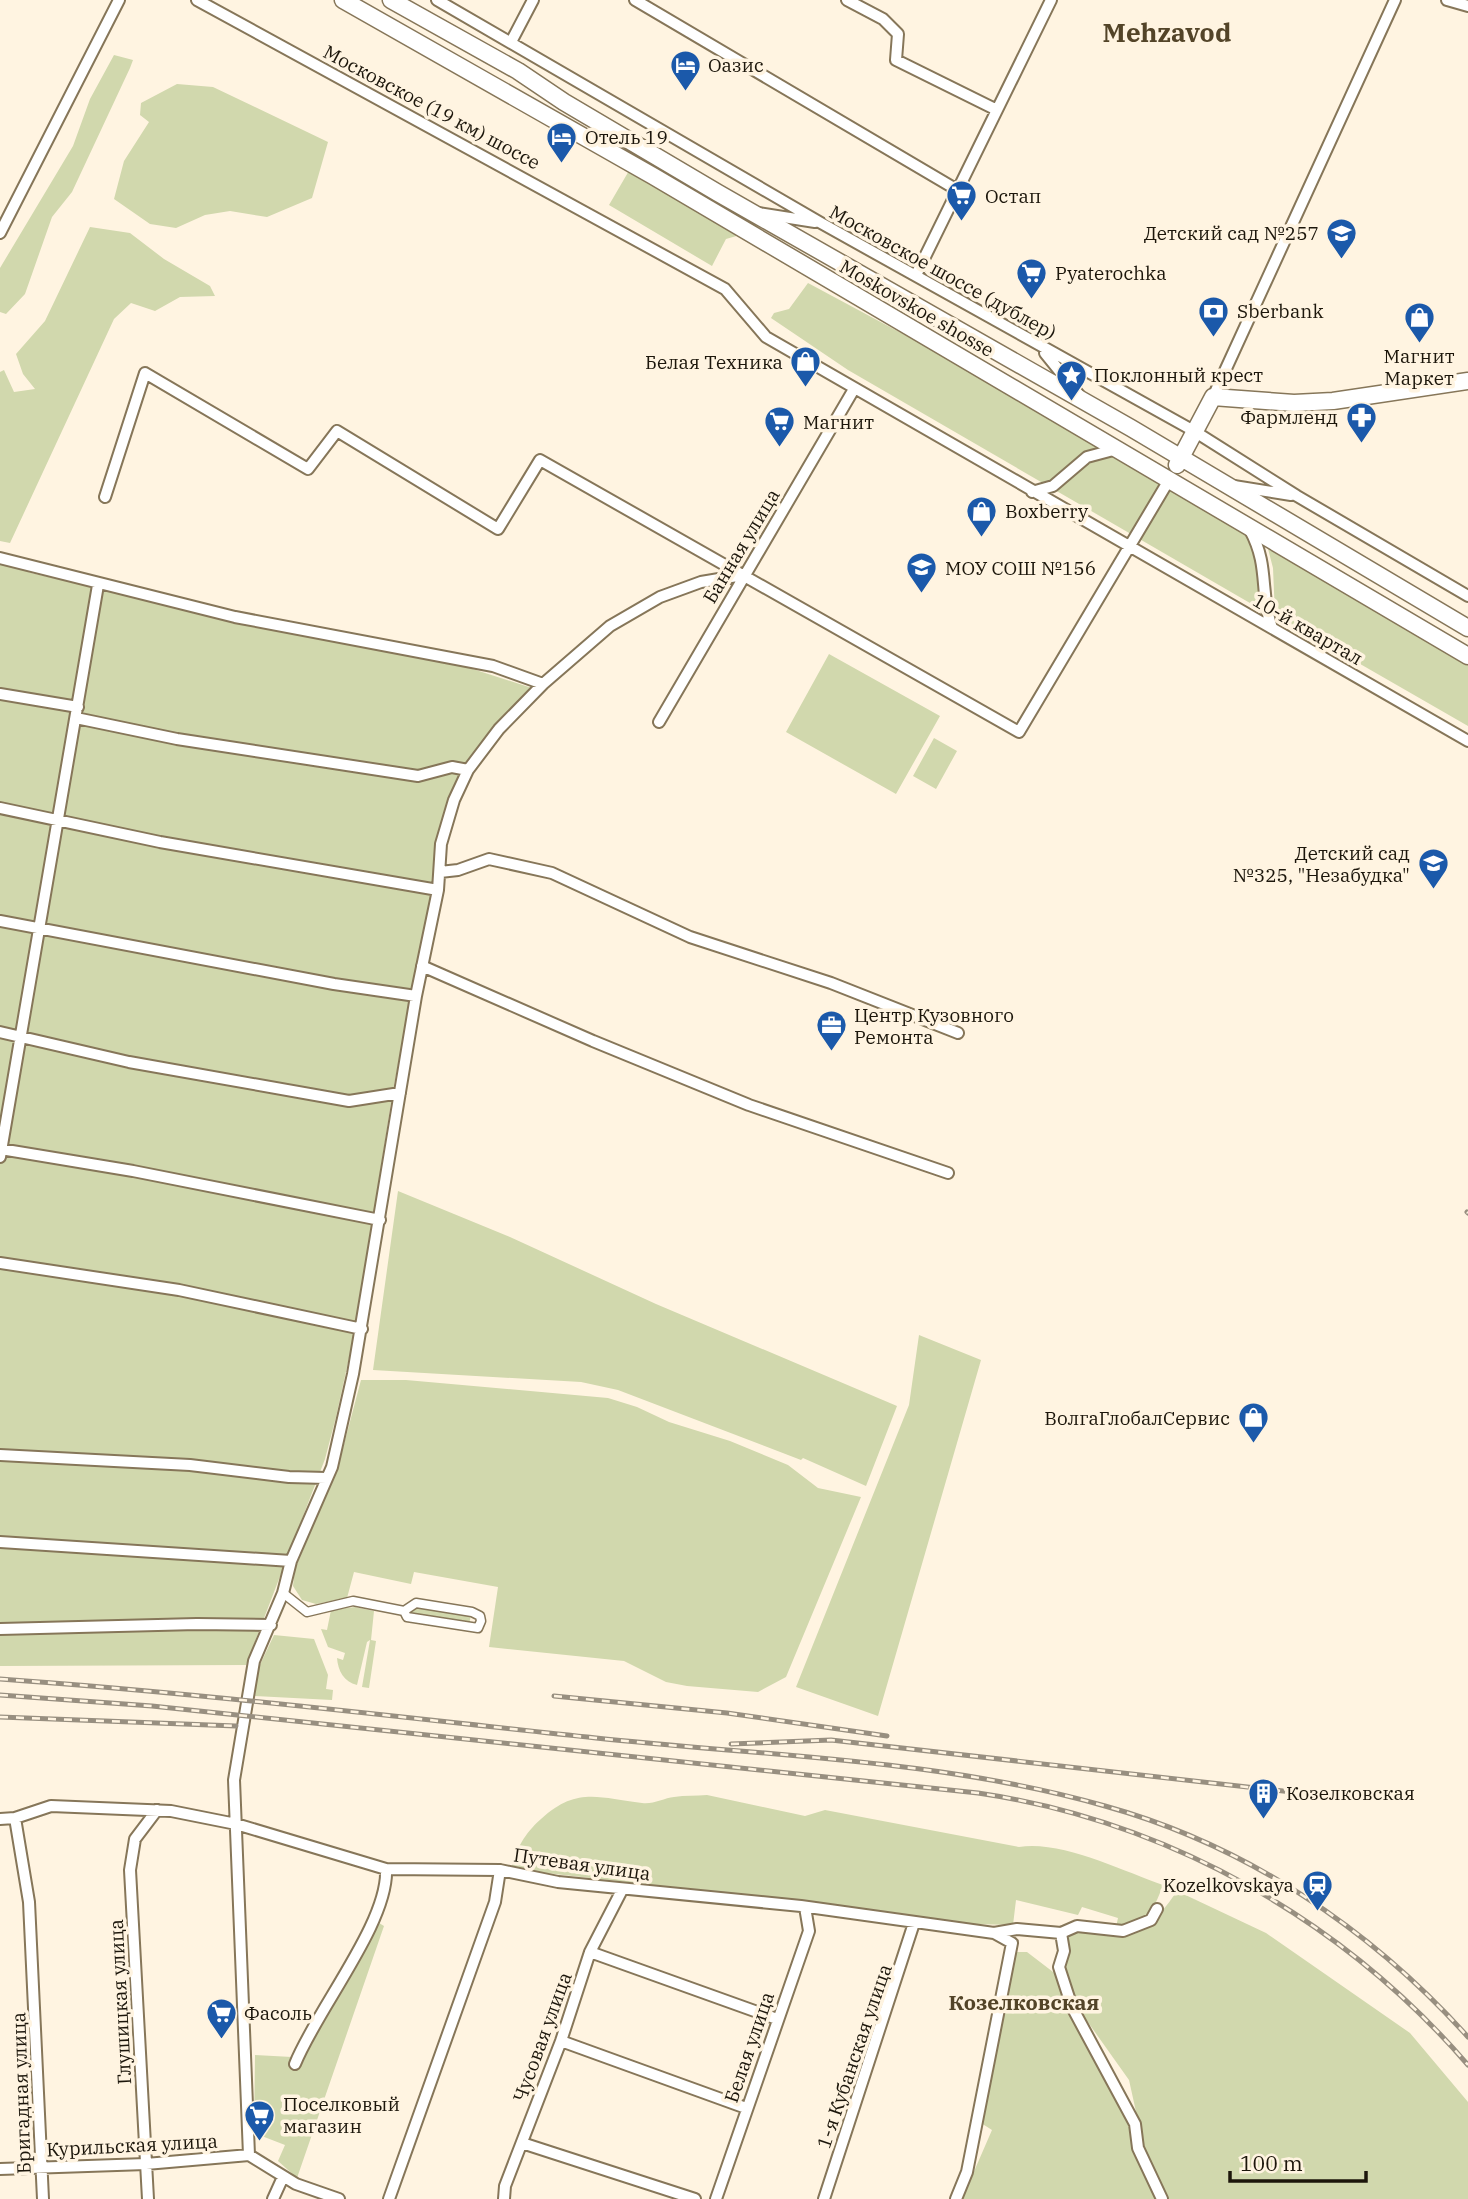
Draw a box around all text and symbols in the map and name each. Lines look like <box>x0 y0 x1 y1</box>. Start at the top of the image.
district label: Mehzavod <box>1103 15 1231 49</box>
street label: Московское (19 км) шоссе <box>320 40 544 174</box>
hotel icon: Оазис <box>668 48 702 92</box>
place label: Оазис <box>708 53 764 77</box>
hotel icon: Отель 19 <box>545 120 579 164</box>
place label: Отель 19 <box>585 125 668 149</box>
supermarket icon: Остап <box>945 179 979 223</box>
place label: Остап <box>985 184 1041 208</box>
street label: Московское шоссе (дублер) <box>825 200 1061 344</box>
school or university icon: Детский сад №257 <box>1325 216 1359 260</box>
place label: Детский сад №257 <box>1144 221 1319 245</box>
street label: Moskovskoe shosse <box>836 254 998 362</box>
supermarket icon: Pyaterochka <box>1015 256 1049 300</box>
place label: Pyaterochka <box>1055 261 1167 285</box>
bank icon: Sberbank <box>1197 294 1231 338</box>
place label: Sberbank <box>1237 299 1324 323</box>
shop icon: Магнит Маркет <box>1402 300 1436 344</box>
place label: Магнит Маркет <box>1383 344 1455 390</box>
shop icon: Белая Техника <box>789 345 823 389</box>
place label: Белая Техника <box>645 350 783 374</box>
place icon: Поклонный крест <box>1054 358 1088 402</box>
place label: Поклонный крест <box>1094 363 1263 387</box>
pharmacy icon: Фармленд <box>1344 400 1378 444</box>
supermarket icon: Магнит <box>763 405 797 449</box>
place label: Фармленд <box>1240 405 1338 429</box>
place label: Магнит <box>803 410 874 434</box>
street label: Банная улица <box>697 484 785 608</box>
shop icon: Boxberry <box>965 494 999 538</box>
place label: Boxberry <box>1005 499 1089 523</box>
school or university icon: МОУ СОШ №156 <box>905 551 939 595</box>
place label: МОУ СОШ №156 <box>945 556 1096 580</box>
street label: 10-й квартал <box>1249 588 1367 670</box>
place label: Детский сад №325, "Незабудка" <box>1233 841 1410 887</box>
school or university icon: Детский сад №325, "Незабудка" <box>1416 847 1450 891</box>
place label: Центр Кузовного Ремонта <box>854 1003 1014 1049</box>
office icon: Центр Кузовного Ремонта <box>814 1009 848 1053</box>
shop icon: ВолгаГлобалСервис <box>1236 1401 1270 1445</box>
place label: ВолгаГлобалСервис <box>1044 1406 1230 1430</box>
building icon: Козелковская <box>1246 1776 1280 1820</box>
place label: Козелковская <box>1286 1781 1415 1805</box>
street label: Путевая улица <box>512 1843 652 1885</box>
station icon: Kozelkovskaya <box>1300 1868 1334 1912</box>
place label: Kozelkovskaya <box>1163 1873 1294 1897</box>
street label: Глушицкая улица <box>104 1919 136 2085</box>
street label: 1-я Кубанская улица <box>811 1961 897 2151</box>
street label: Чусовая улица <box>507 1969 577 2105</box>
street label: Белая улица <box>719 1988 779 2106</box>
district label: Козелковская <box>949 1988 1100 2016</box>
supermarket icon: Фасоль <box>204 1996 238 2040</box>
place label: Фасоль <box>244 2001 312 2025</box>
street label: Бригадная улица <box>6 2012 36 2174</box>
place label: Поселковый магазин <box>283 2092 400 2138</box>
supermarket icon: Поселковый магазин <box>243 2098 277 2142</box>
street label: Курильская улица <box>46 2129 218 2161</box>
scale bar <box>1230 2140 1366 2184</box>
text: 100 m <box>1240 2149 1303 2177</box>

